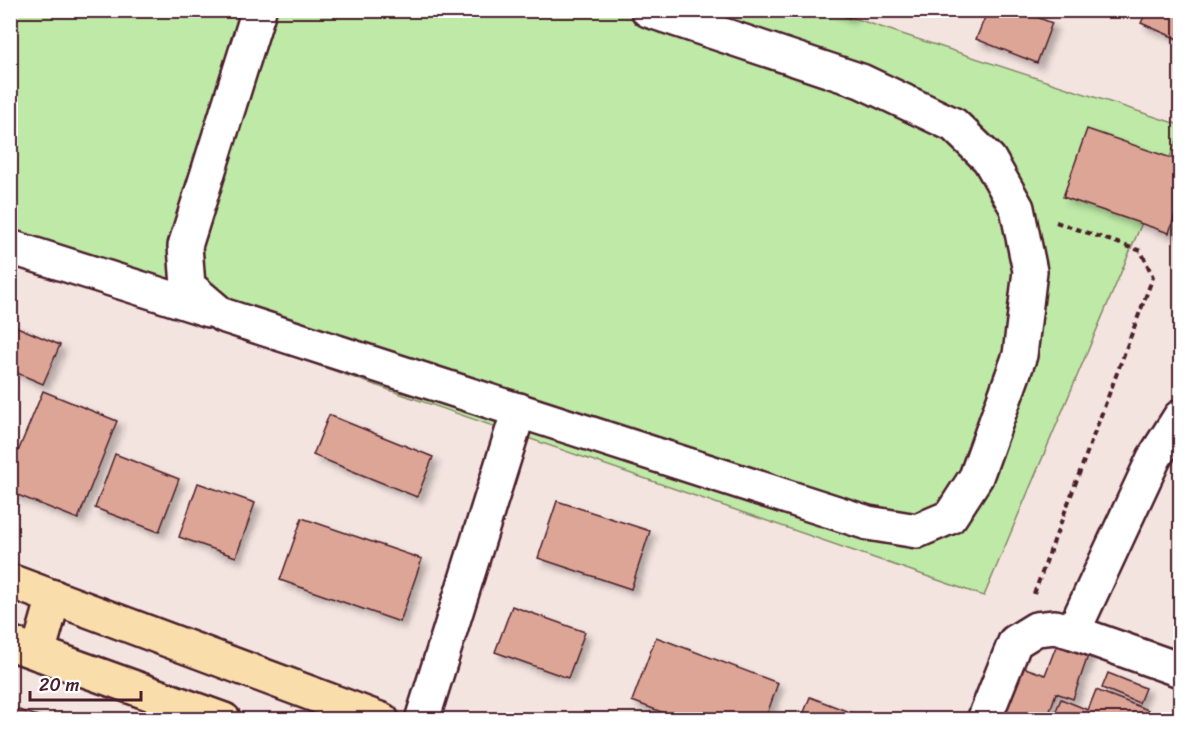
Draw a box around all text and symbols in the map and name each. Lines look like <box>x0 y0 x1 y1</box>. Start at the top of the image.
scale bar <box>30 664 141 702</box>
text: 20 m <box>39 669 79 701</box>

